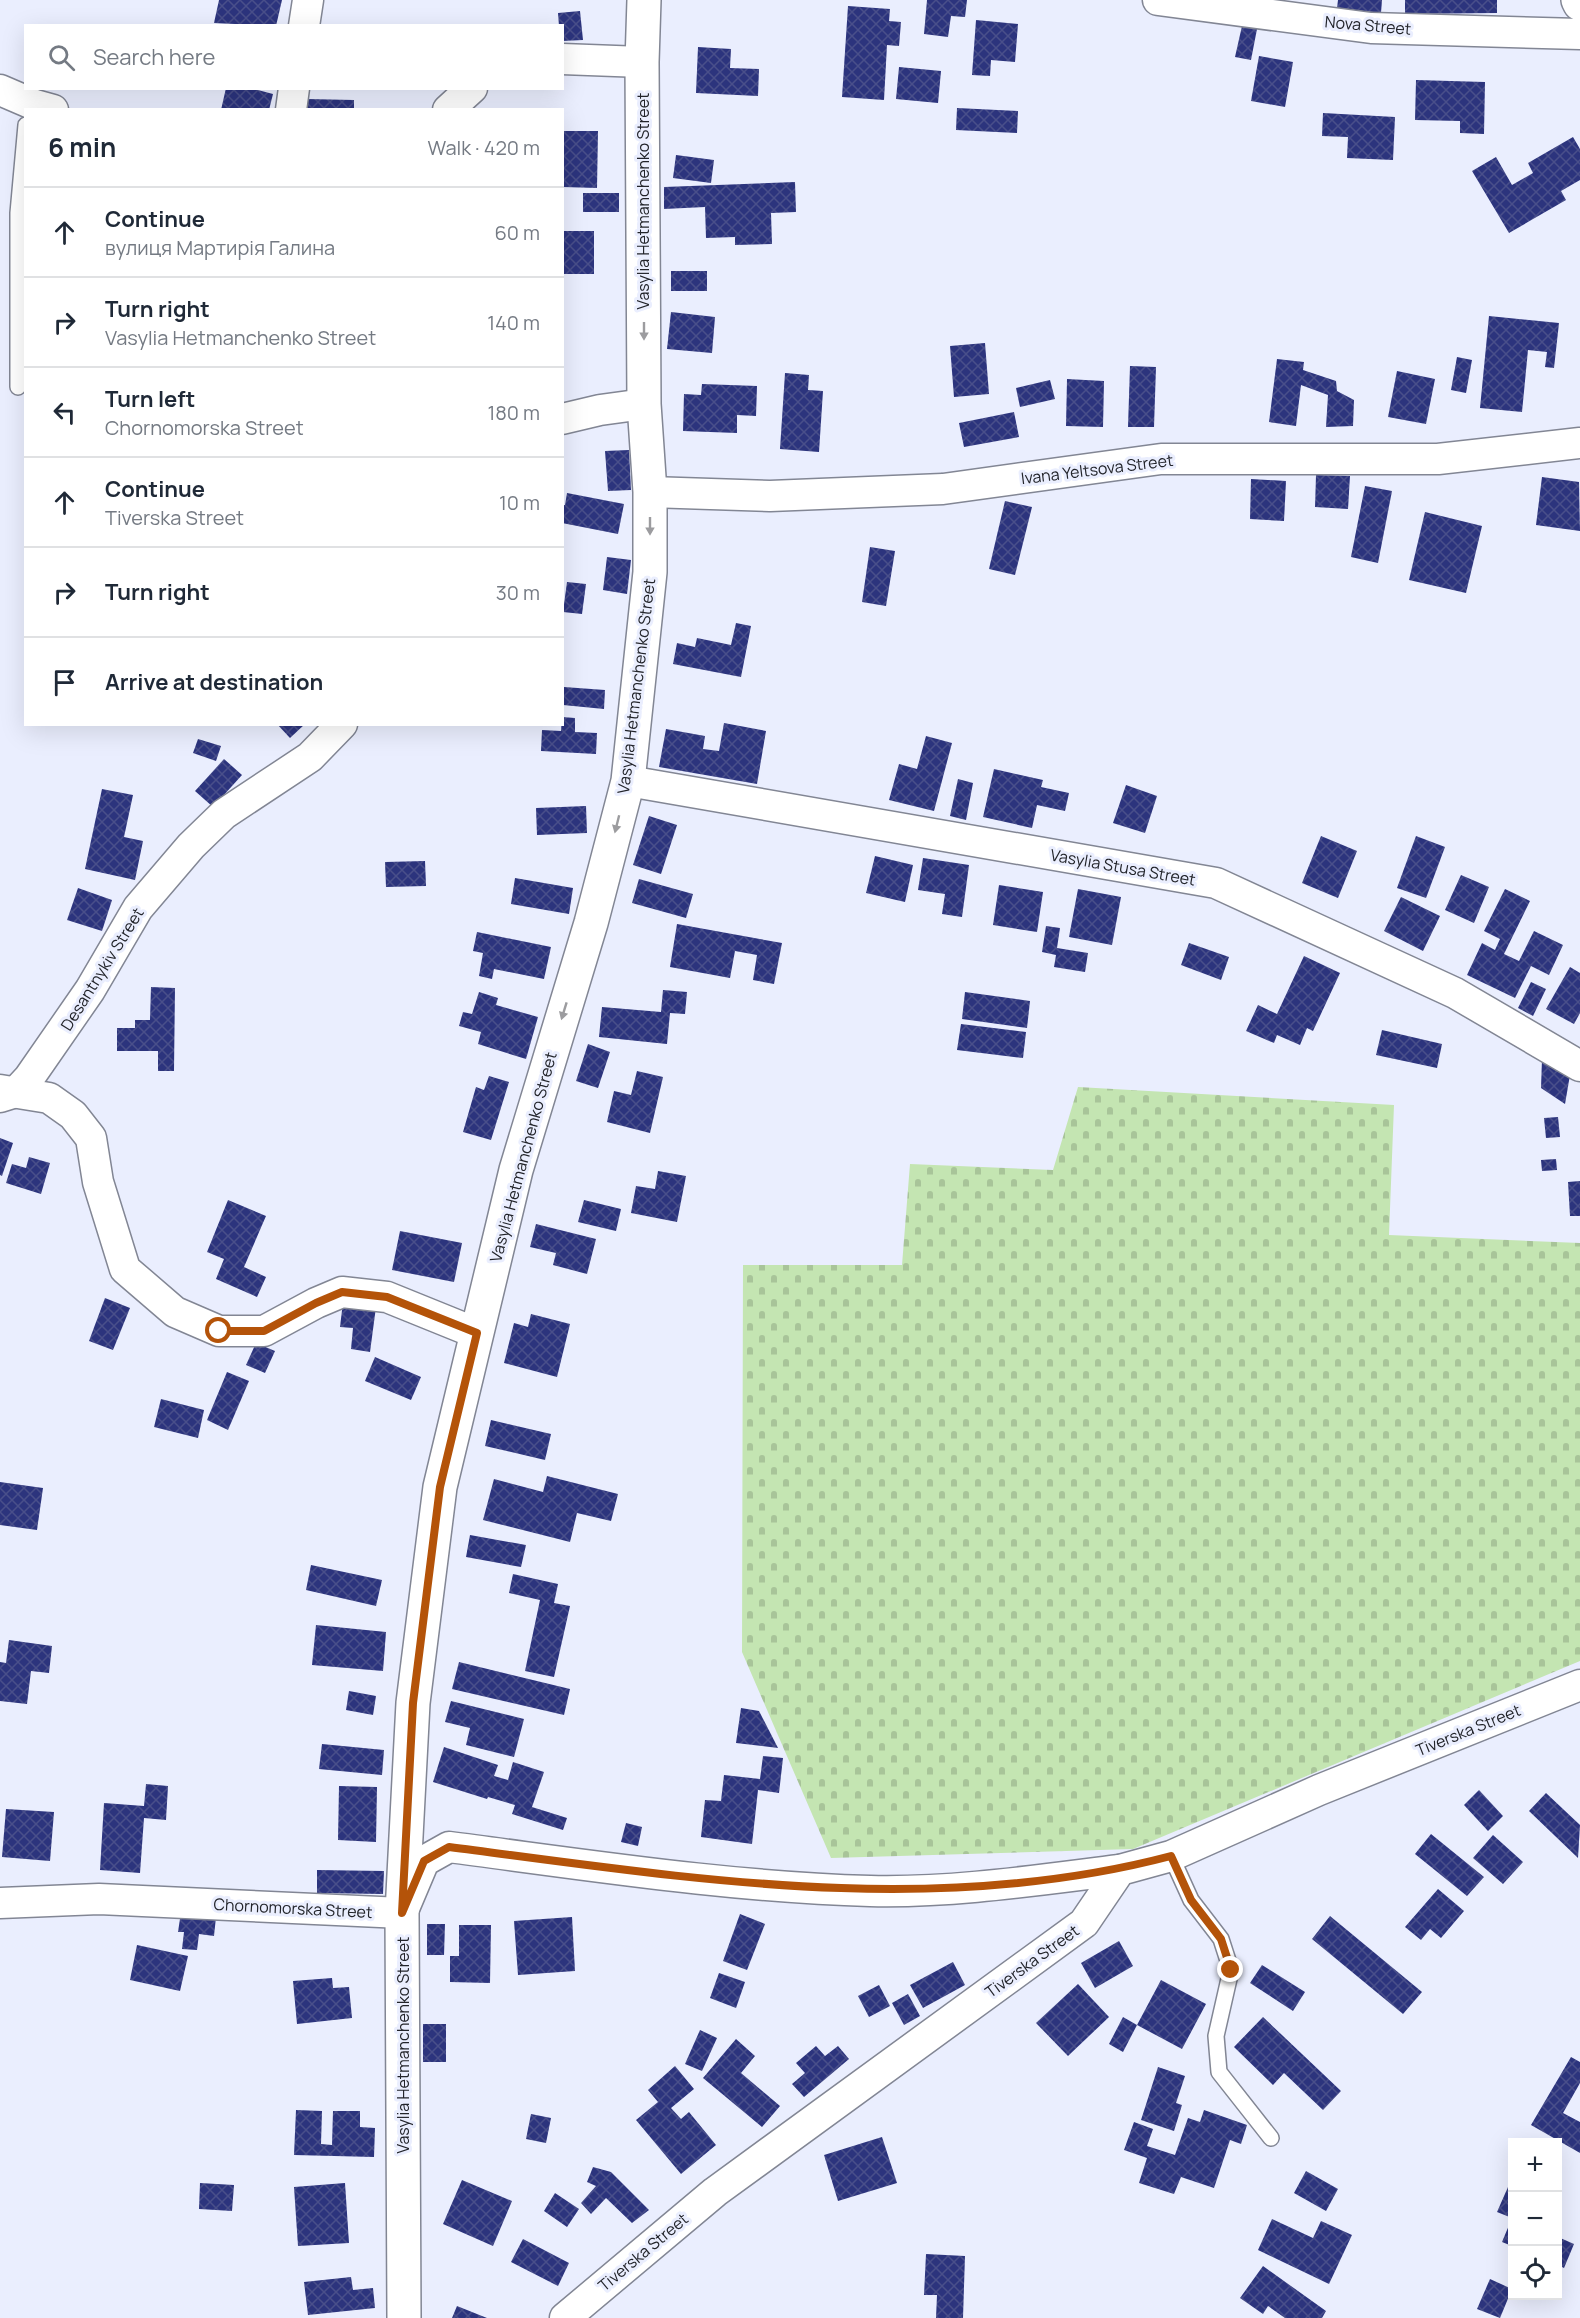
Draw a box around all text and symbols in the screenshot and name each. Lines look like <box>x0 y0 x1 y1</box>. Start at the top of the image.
street label: Nova Street <box>1324 10 1412 40</box>
search box <box>24 24 564 90</box>
icon: search <box>45 41 78 74</box>
text: Search here <box>93 42 215 72</box>
street label: Vasylia Hetmanchenko Street <box>632 93 654 309</box>
text: 6 min <box>48 129 116 165</box>
text: Walk · 420 m <box>428 134 540 161</box>
text: Continue <box>105 204 205 234</box>
icon: ahead <box>48 216 81 249</box>
text: 60 m <box>494 219 540 246</box>
text: вулиця Мартирія Галина <box>105 234 335 261</box>
text: Turn right <box>105 294 210 324</box>
icon: right <box>48 306 81 339</box>
text: 140 m <box>487 309 540 336</box>
one-way arrow <box>639 322 649 341</box>
text: Vasylia Hetmanchenko Street <box>105 324 376 351</box>
text: Turn left <box>105 384 195 414</box>
icon: left <box>48 396 81 429</box>
text: 180 m <box>487 399 540 426</box>
text: Chornomorska Street <box>105 414 304 441</box>
street label: Ivana Yeltsova Street <box>1020 449 1174 489</box>
text: Continue <box>105 474 205 504</box>
icon: ahead <box>48 486 81 519</box>
text: 10 m <box>499 489 540 516</box>
text: Tiverska Street <box>105 504 244 531</box>
one-way arrow <box>645 517 655 536</box>
icon: right <box>48 576 81 609</box>
text: Turn right <box>105 577 210 607</box>
street label: Vasylia Hetmanchenko Street <box>612 577 660 795</box>
text: 30 m <box>496 579 540 606</box>
icon: arrive <box>48 666 81 699</box>
text: Arrive at destination <box>105 667 323 697</box>
one-way arrow <box>611 815 621 833</box>
street label: Vasylia Stusa Street <box>1049 843 1197 891</box>
street label: Desantnykiv Street <box>55 903 149 1035</box>
one-way arrow <box>559 1002 568 1020</box>
street label: Vasylia Hetmanchenko Street <box>484 1049 562 1265</box>
route start <box>205 1317 231 1343</box>
street label: Tiverska Street <box>1412 1699 1524 1761</box>
street label: Chornomorska Street <box>213 1893 373 1923</box>
street label: Tiverska Street <box>981 1919 1083 2003</box>
street label: Vasylia Hetmanchenko Street <box>392 1937 414 2153</box>
route end <box>1217 1956 1243 1982</box>
map controls <box>1508 2138 1562 2300</box>
button: + <box>1508 2138 1562 2192</box>
button: − <box>1508 2192 1562 2246</box>
street label: Tiverska Street <box>593 2208 693 2296</box>
button: locate <box>1508 2246 1562 2300</box>

